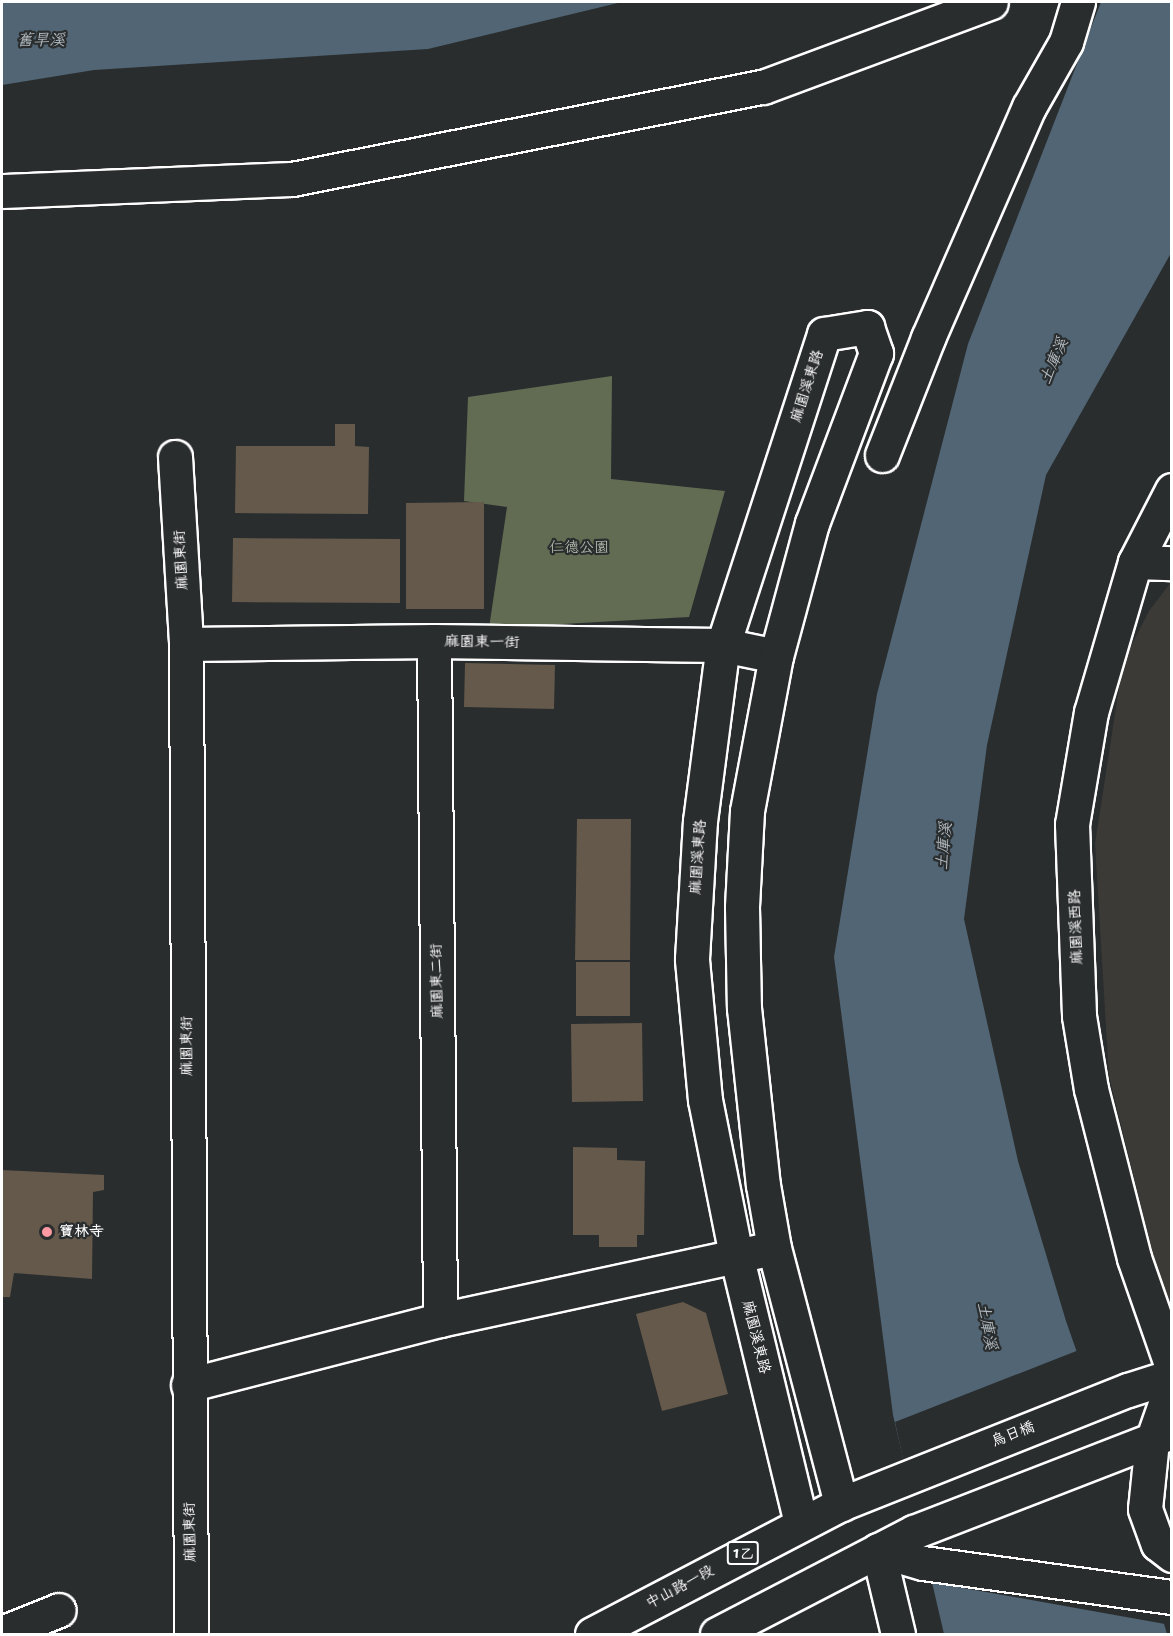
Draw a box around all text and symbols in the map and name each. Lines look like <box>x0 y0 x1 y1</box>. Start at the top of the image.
water label: 舊旱溪 <box>17 30 65 50</box>
water label: 土庫溪 <box>1036 335 1072 387</box>
street label: 麻園溪東路 <box>787 348 827 424</box>
street label: 麻園東街 <box>170 530 192 590</box>
park label: 仁德公園 <box>549 539 609 557</box>
street label: 麻園東一街 <box>444 632 520 652</box>
street label: 麻園溪東路 <box>686 819 710 895</box>
water label: 土庫溪 <box>932 821 956 871</box>
street label: 麻園溪西路 <box>1066 889 1086 965</box>
street label: 麻園東二街 <box>427 943 447 1019</box>
street label: 麻園東街 <box>178 1016 196 1076</box>
place label: 寶林寺 <box>59 1223 104 1241</box>
marker: 寶林寺 <box>40 1225 54 1239</box>
street label: 麻園溪東路 <box>738 1298 774 1376</box>
water label: 土庫溪 <box>973 1301 1001 1351</box>
street label: 烏日橋 <box>989 1418 1037 1450</box>
street label: 麻園東街 <box>180 1502 200 1562</box>
road number: 1乙 <box>726 1542 760 1564</box>
street label: 中山路一段 <box>643 1561 717 1613</box>

